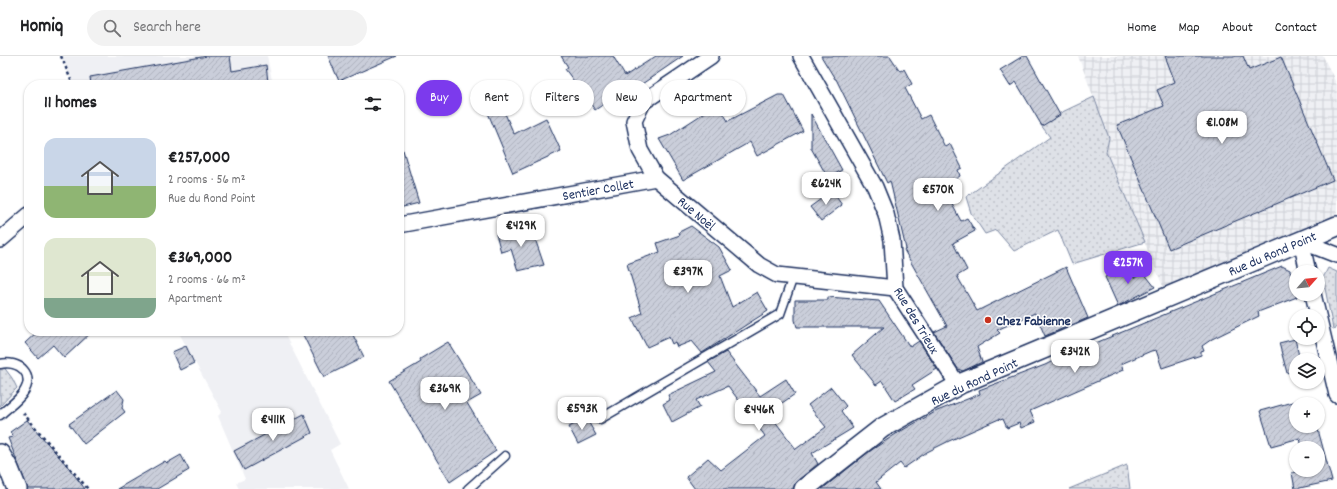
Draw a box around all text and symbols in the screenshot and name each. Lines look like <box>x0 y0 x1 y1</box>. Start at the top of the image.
search box <box>87 10 367 46</box>
text: Homiq <box>20 14 63 41</box>
icon: search <box>101 17 123 39</box>
text: Search here <box>133 17 201 39</box>
text: Home <box>1127 18 1156 38</box>
text: Map <box>1178 18 1200 38</box>
text: About <box>1222 18 1253 38</box>
text: Contact <box>1275 18 1317 38</box>
chip: Buy <box>416 80 462 116</box>
chip: Rent <box>470 80 523 116</box>
chip: Filters <box>531 80 594 116</box>
chip: New <box>602 80 652 116</box>
chip: Apartment <box>660 80 746 116</box>
text: 11 homes <box>44 92 97 116</box>
icon: filters <box>362 93 384 115</box>
pin: €1.08M <box>1189 111 1255 145</box>
text: €1.08M <box>1206 114 1238 133</box>
text: €257,000 <box>168 147 230 171</box>
icon: home <box>76 154 124 202</box>
text: 2 rooms · 56 m² <box>168 171 245 190</box>
pin: €624K <box>798 172 854 206</box>
street label: Sentier Collet <box>561 175 636 207</box>
text: €624K <box>811 175 841 194</box>
pin: €570K <box>910 178 966 212</box>
text: €570K <box>922 181 954 200</box>
text: Rue du Rond Point <box>168 190 255 209</box>
street label: Rue Noël <box>672 192 720 237</box>
pin: €429K <box>493 214 549 248</box>
text: €429K <box>506 217 536 236</box>
street label: Rue du Rond Point <box>1226 227 1320 282</box>
text: €369,000 <box>168 247 232 271</box>
pin: €257K <box>1100 251 1156 285</box>
icon: home <box>76 254 124 302</box>
text: €257K <box>1113 254 1143 273</box>
pin: €397K <box>660 260 716 294</box>
text: €397K <box>673 263 703 282</box>
north arrow <box>1289 265 1325 301</box>
map controls <box>1289 265 1325 477</box>
text: 2 rooms · 66 m² <box>168 271 246 290</box>
street label: Rue des Trieux <box>887 284 943 358</box>
text: Apartment <box>168 290 222 309</box>
button: locate <box>1289 309 1325 345</box>
place label: Chez Fabienne <box>996 312 1071 332</box>
marker: Chez Fabienne <box>983 315 993 325</box>
pin: €342K <box>1047 340 1103 374</box>
text: €342K <box>1060 343 1090 362</box>
button: layers <box>1289 353 1325 389</box>
street label: Rue du Rond Point <box>928 354 1022 412</box>
pin: €369K <box>417 377 473 411</box>
text: €369K <box>429 380 461 399</box>
pin: €593K <box>554 397 610 431</box>
button: + <box>1289 397 1325 433</box>
pin: €446K <box>731 398 787 432</box>
text: €593K <box>566 400 598 419</box>
text: €446K <box>744 401 774 420</box>
pin: €411K <box>245 408 301 442</box>
text: €411K <box>261 411 285 430</box>
button: − <box>1289 441 1325 477</box>

